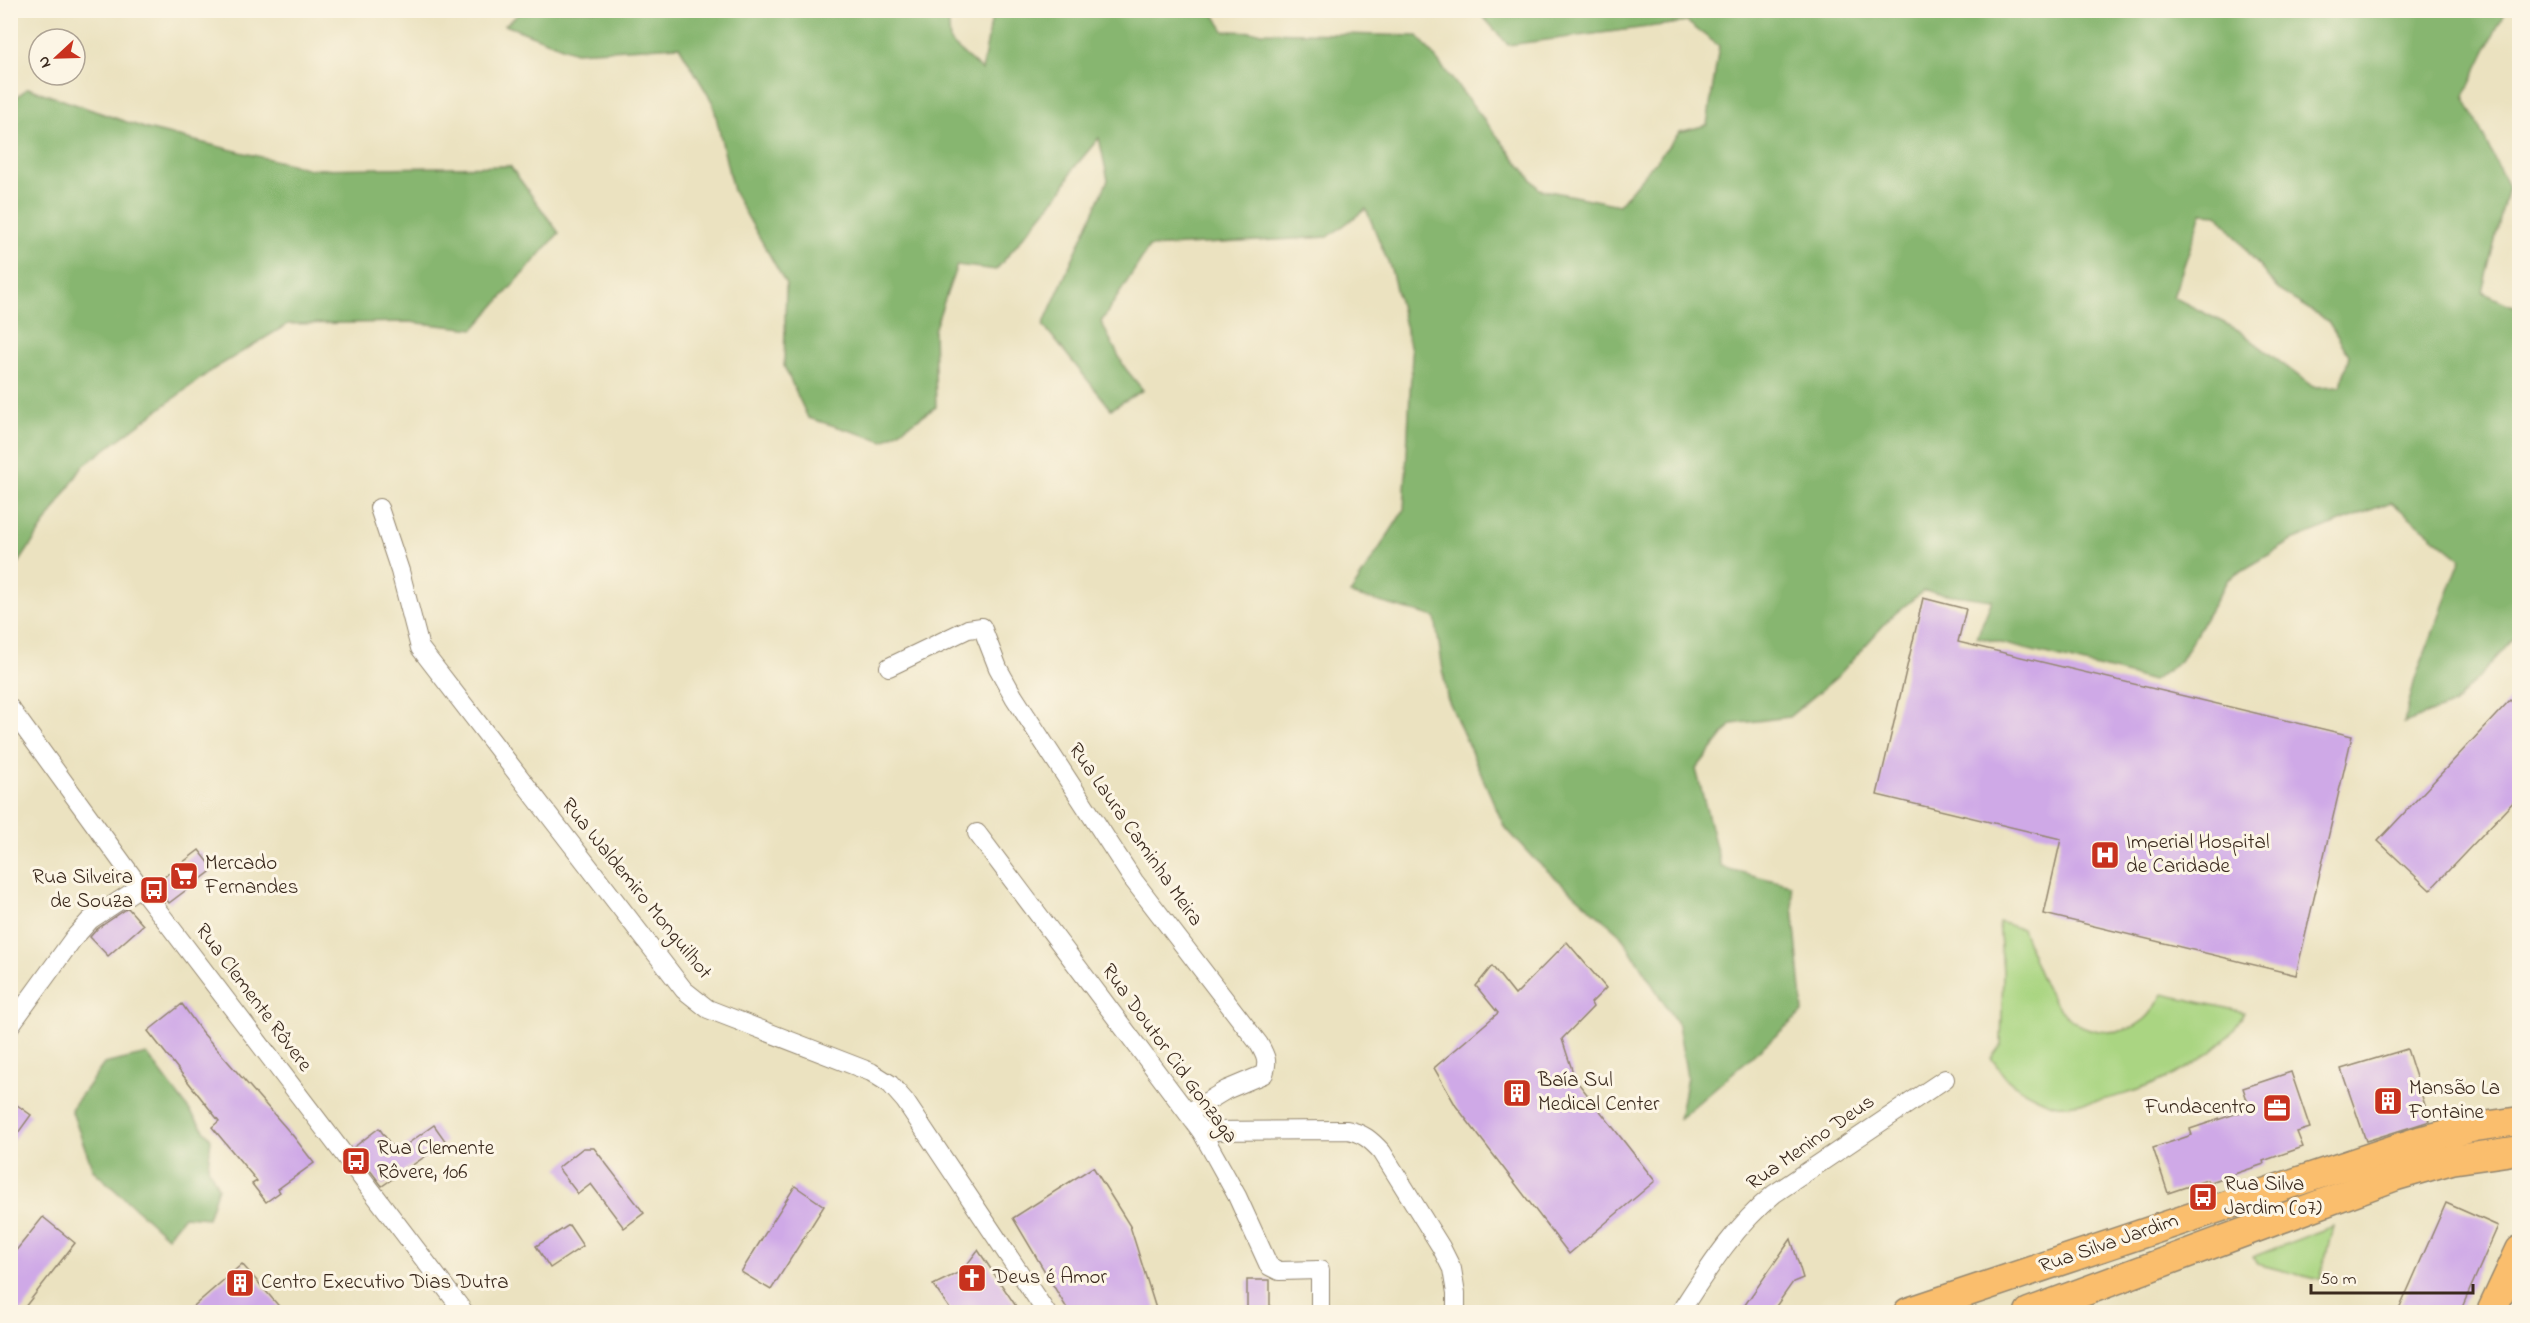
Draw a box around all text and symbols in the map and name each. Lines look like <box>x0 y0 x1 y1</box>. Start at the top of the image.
north arrow <box>27 27 87 87</box>
text: N <box>32 52 58 71</box>
street label: Rua Laura Caminha Meira <box>1060 737 1210 933</box>
street label: Rua Waldemiro Monguilhot <box>552 792 719 987</box>
place label: Imperial Hospital de Caridade <box>2126 828 2269 882</box>
hospital icon: Imperial Hospital de Caridade <box>2089 839 2121 871</box>
place label: Mercado Fernandes <box>204 849 298 903</box>
supermarket icon: Mercado Fernandes <box>168 860 200 892</box>
place label: Rua Silveira de Souza <box>32 863 133 917</box>
bus stop icon: Rua Silveira de Souza <box>138 874 170 906</box>
street label: Rua Clemente Rôvere <box>187 918 319 1079</box>
street label: Rua Doutor Cid Gonzaga <box>1092 958 1245 1151</box>
place label: Baía Sul Medical Center <box>1537 1066 1660 1120</box>
place label: Mansão La Fontaine <box>2408 1074 2500 1128</box>
building icon: Baía Sul Medical Center <box>1501 1077 1533 1109</box>
building icon: Mansão La Fontaine <box>2372 1085 2404 1117</box>
street label: Rua Menino Deus <box>1741 1088 1881 1198</box>
office icon: Fundacentro <box>2261 1092 2293 1124</box>
place label: Fundacentro <box>2144 1093 2256 1123</box>
place label: Rua Clemente Rôvere, 106 <box>377 1134 495 1188</box>
bus stop icon: Rua Clemente Rôvere, 106 <box>340 1145 372 1177</box>
place label: Rua Silva Jardim (07) <box>2224 1170 2322 1224</box>
bus stop icon: Rua Silva Jardim (07) <box>2187 1181 2219 1213</box>
street label: Rua Silva Jardim <box>2035 1206 2183 1282</box>
scale bar <box>2311 1257 2473 1295</box>
church icon: Deus é Amor <box>956 1262 988 1294</box>
place label: Deus é Amor <box>992 1263 1108 1293</box>
building icon: Centro Executivo Dias Dutra <box>224 1267 256 1299</box>
text: 50 m <box>2320 1267 2357 1293</box>
place label: Centro Executivo Dias Dutra <box>261 1268 509 1298</box>

